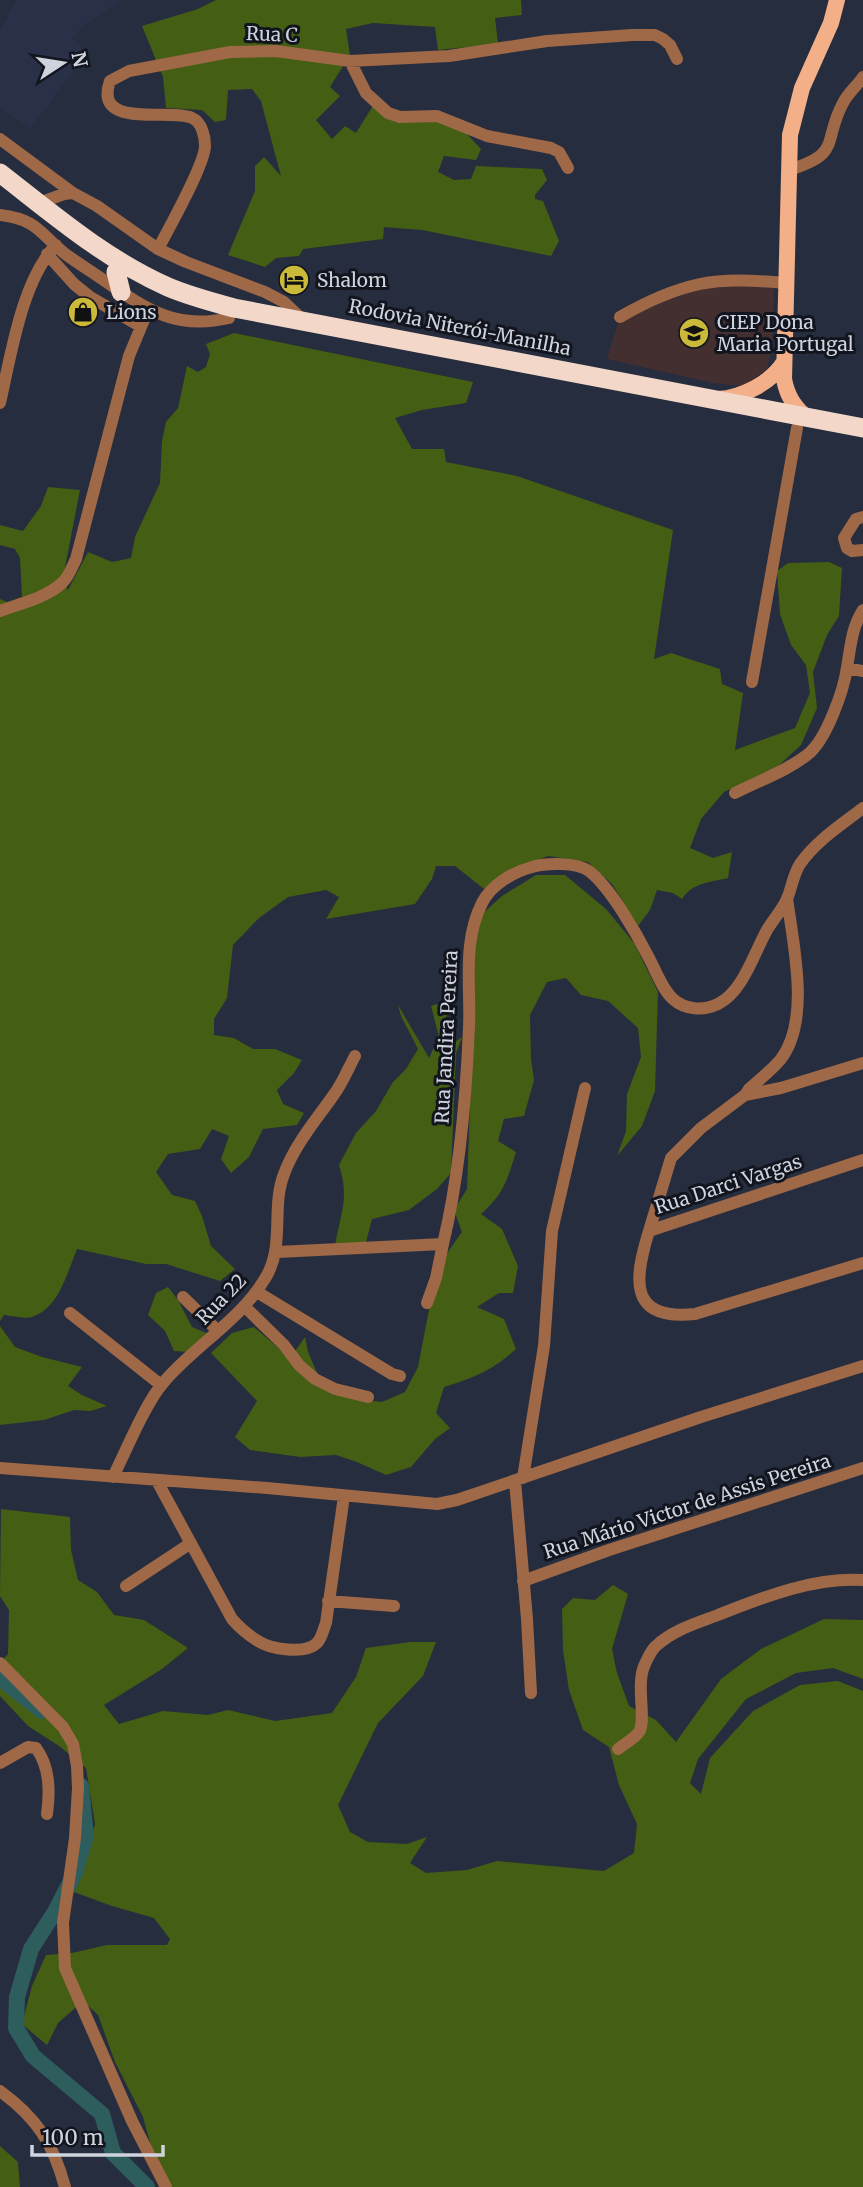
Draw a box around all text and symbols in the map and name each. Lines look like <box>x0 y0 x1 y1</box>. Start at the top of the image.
street label: Rua C <box>246 21 298 47</box>
north arrow <box>28 28 98 98</box>
text: N <box>66 50 93 69</box>
hotel icon: Shalom <box>277 263 311 297</box>
place label: Shalom <box>317 268 387 292</box>
street label: Rodovia Niterói-Manilha <box>347 294 573 360</box>
shop icon: Lions <box>66 295 100 329</box>
place label: Lions <box>106 300 157 324</box>
place label: CIEP Dona Maria Portugal <box>717 310 854 356</box>
school or university icon: CIEP Dona Maria Portugal <box>677 316 711 350</box>
street label: Rua Jandira Pereira <box>429 949 463 1125</box>
street label: Rua Darci Vargas <box>651 1149 805 1219</box>
street label: Rua 22 <box>191 1268 251 1330</box>
street label: Rua Mário Victor de Assis Pereira <box>540 1448 834 1564</box>
scale bar <box>32 2114 163 2158</box>
text: 100 m <box>42 2124 104 2151</box>

